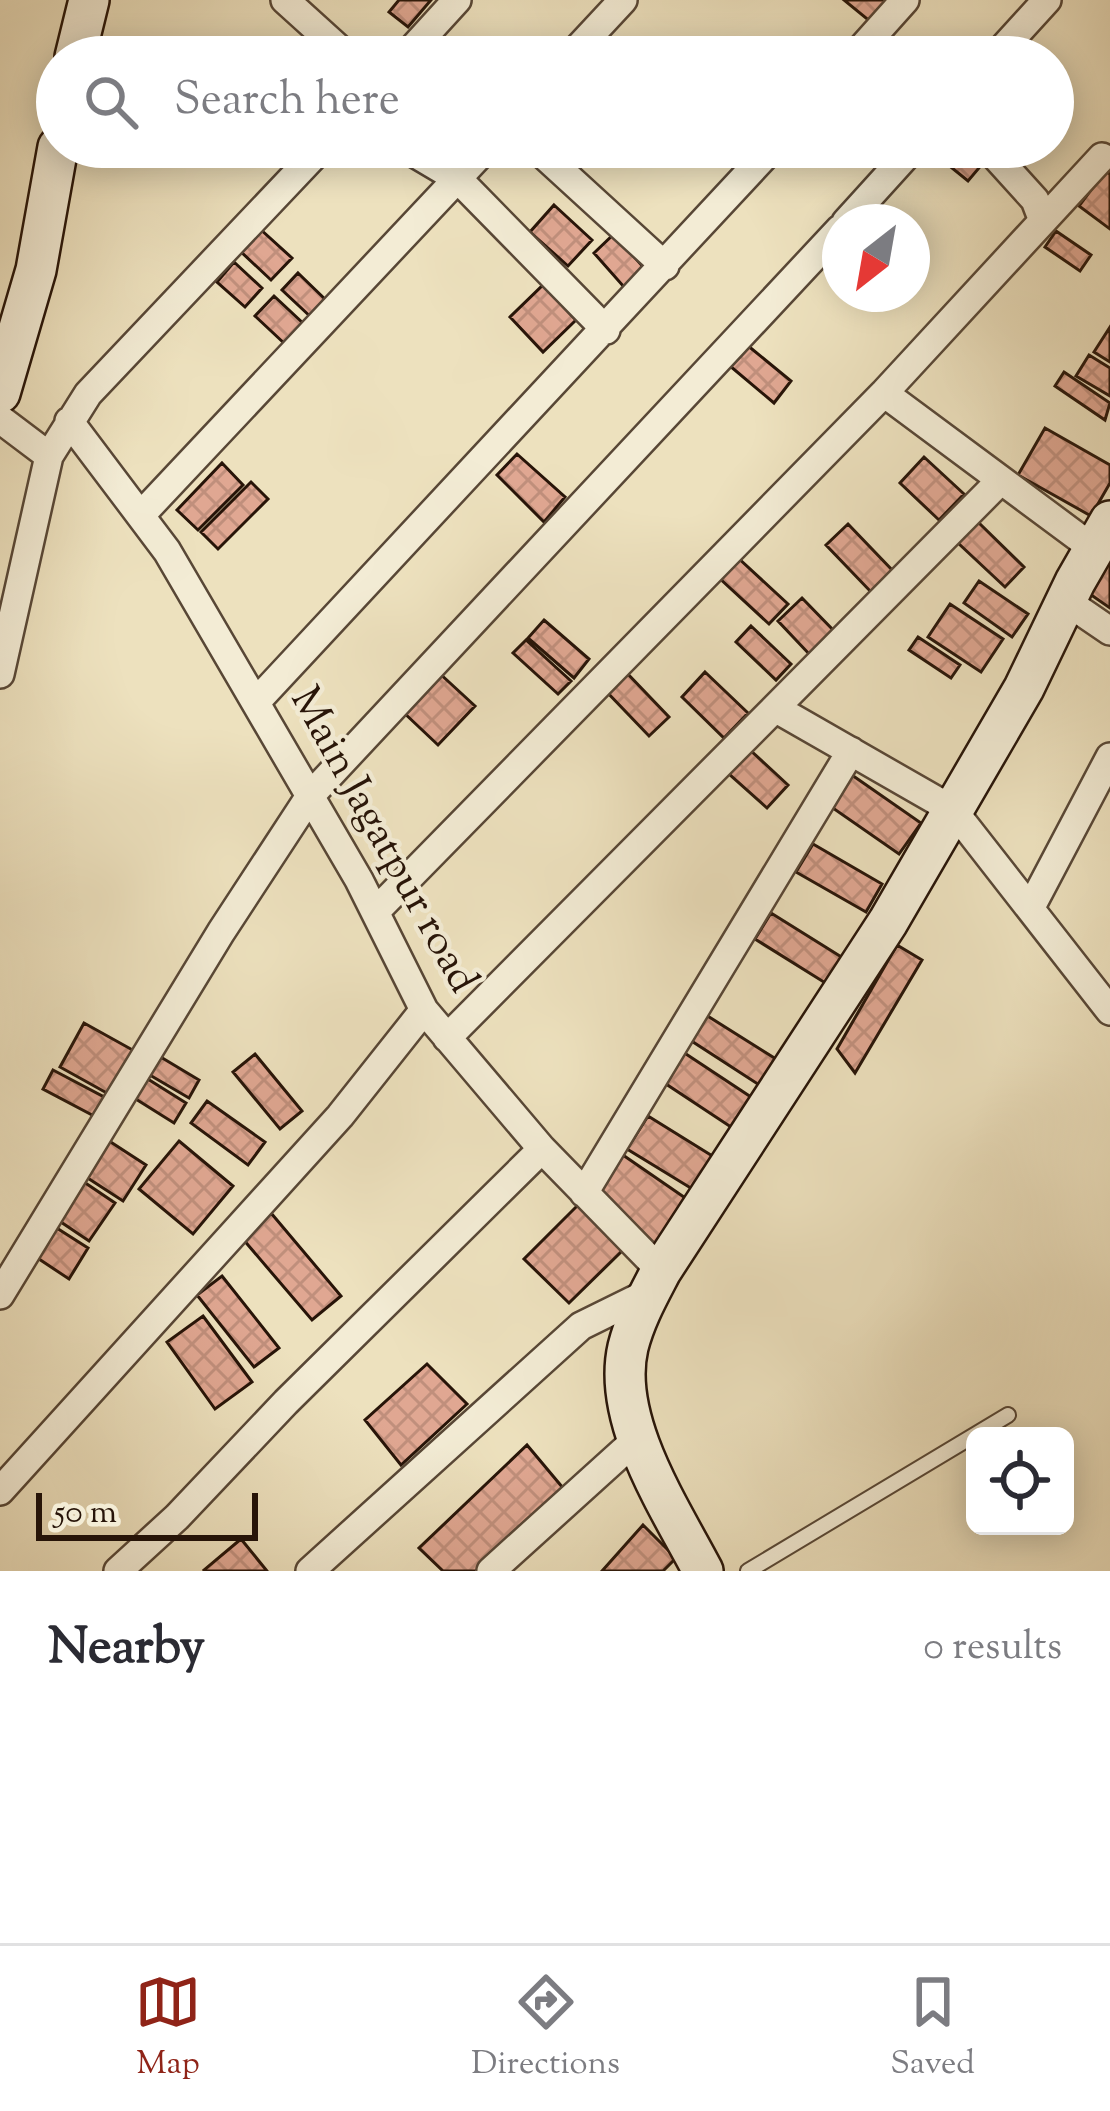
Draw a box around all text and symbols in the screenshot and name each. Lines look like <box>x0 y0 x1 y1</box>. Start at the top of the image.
search box <box>36 36 1074 168</box>
icon: search <box>78 69 144 135</box>
text: Search here <box>174 70 400 135</box>
north arrow <box>822 204 930 312</box>
street label: Main Jagatpur road <box>273 677 491 1005</box>
map controls <box>966 1427 1074 1535</box>
button: locate <box>966 1427 1074 1535</box>
scale bar <box>36 1487 258 1540</box>
text: 50 m <box>54 1490 117 1538</box>
text: Nearby <box>48 1613 205 1686</box>
text: 0 results <box>923 1621 1062 1677</box>
tab: Map <box>135 1969 201 2089</box>
tab: Directions <box>471 1969 620 2089</box>
tab: Saved <box>890 1969 975 2089</box>

